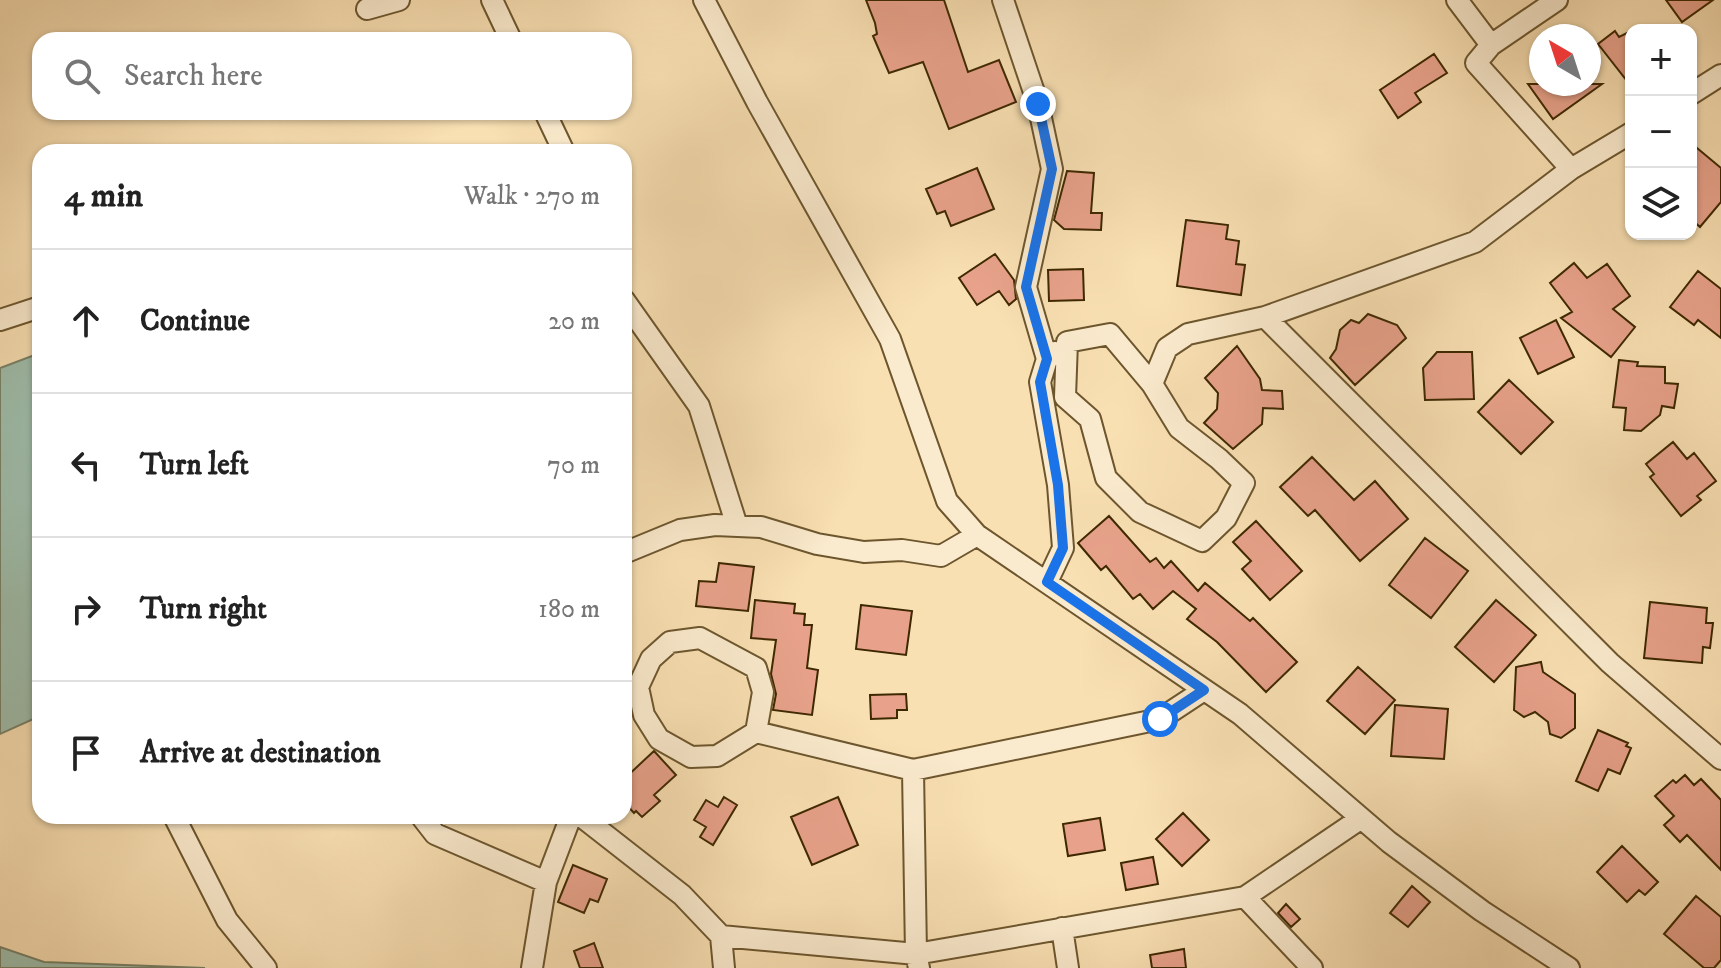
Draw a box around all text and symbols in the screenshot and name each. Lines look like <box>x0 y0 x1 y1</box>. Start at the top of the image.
north arrow <box>1529 24 1601 96</box>
map controls <box>1625 24 1697 240</box>
button: + <box>1625 24 1697 96</box>
search box <box>32 32 632 120</box>
icon: search <box>60 54 104 98</box>
text: Search here <box>124 58 263 95</box>
route end <box>1020 86 1056 122</box>
button: − <box>1625 96 1697 168</box>
button: layers <box>1625 168 1697 240</box>
text: 4 min <box>64 175 143 217</box>
text: Walk · 270 m <box>464 180 600 213</box>
icon: ahead <box>64 299 108 343</box>
text: Continue <box>140 303 250 340</box>
text: 20 m <box>548 305 600 338</box>
icon: left <box>64 443 108 487</box>
text: Turn left <box>140 447 249 484</box>
text: 70 m <box>547 449 600 482</box>
icon: right <box>64 587 108 631</box>
text: Turn right <box>140 591 267 628</box>
text: 180 m <box>538 593 600 626</box>
route start <box>1142 701 1178 737</box>
icon: arrive <box>64 731 108 775</box>
text: Arrive at destination <box>140 735 381 772</box>

